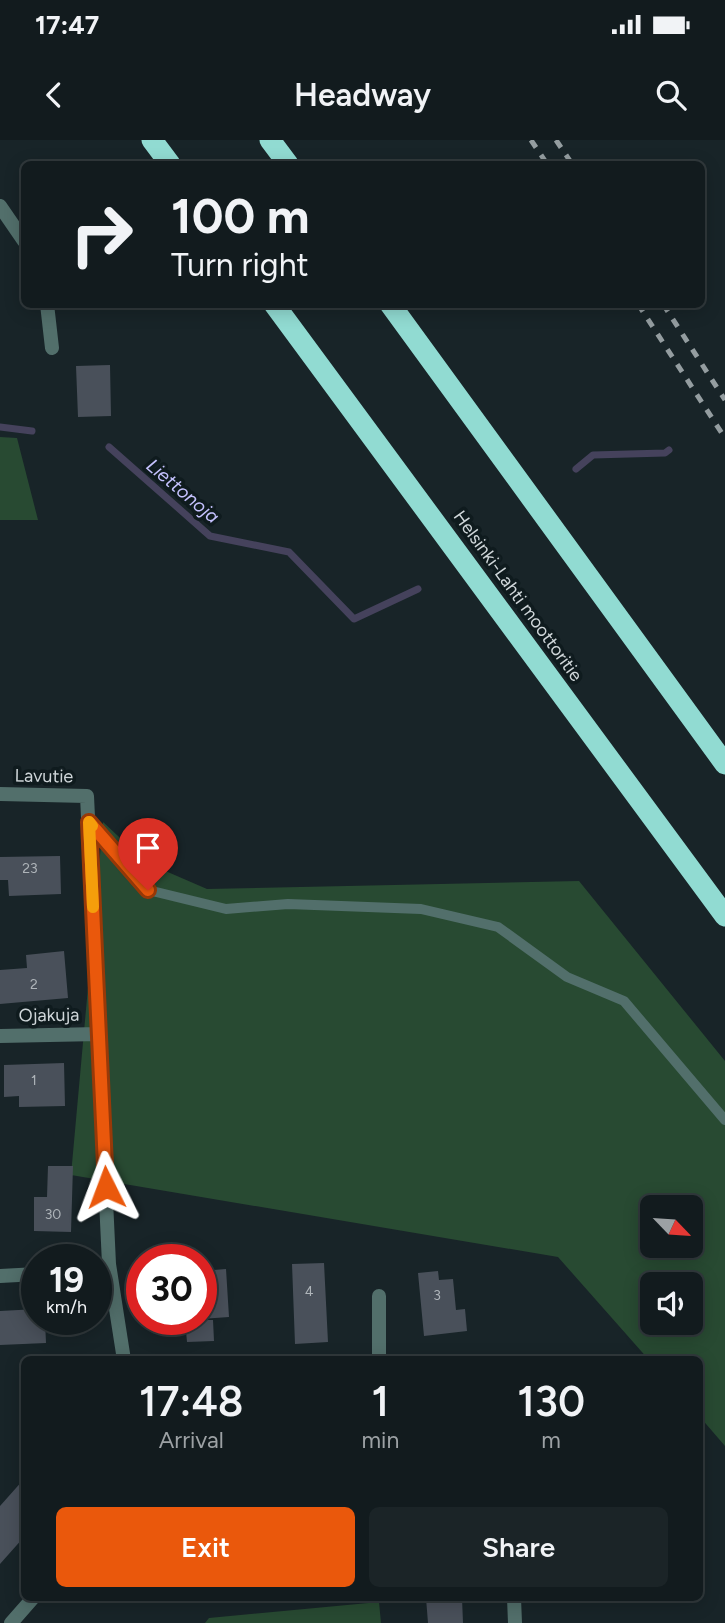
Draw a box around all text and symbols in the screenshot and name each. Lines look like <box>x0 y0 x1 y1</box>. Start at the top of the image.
text: 17:47 <box>35 9 99 41</box>
icon: back <box>35 76 73 114</box>
text: Headway <box>294 76 431 114</box>
icon: search <box>652 76 690 114</box>
text: 100 m <box>171 186 310 245</box>
icon: right <box>56 189 147 280</box>
text: Turn right <box>171 246 309 284</box>
water label: Liettonoja <box>142 454 224 528</box>
street label: Helsinki-Lahti moottoritie <box>449 506 587 686</box>
street label: Lavutie <box>14 764 74 788</box>
pin <box>118 818 178 890</box>
icon: arrive <box>129 829 167 867</box>
house number: 23 <box>22 860 38 877</box>
house number: 2 <box>30 976 38 993</box>
street label: Ojakuja <box>18 1003 80 1027</box>
house number: 1 <box>31 1072 37 1089</box>
position arrow <box>69 1150 143 1224</box>
north arrow <box>640 1195 704 1258</box>
map controls <box>640 1195 703 1335</box>
house number: 30 <box>45 1206 61 1223</box>
speed limit sign: 30 <box>126 1244 217 1335</box>
text: 19 <box>49 1259 84 1301</box>
button: sound <box>640 1272 703 1335</box>
house number: 4 <box>305 1283 314 1300</box>
house number: 3 <box>433 1287 441 1304</box>
text: km/h <box>46 1296 87 1318</box>
text: 17:48 <box>139 1376 244 1427</box>
text: 1 <box>372 1376 389 1427</box>
text: 130 <box>517 1376 585 1427</box>
text: Arrival <box>159 1426 224 1454</box>
text: min <box>362 1426 399 1454</box>
text: m <box>541 1426 561 1454</box>
button: Exit <box>56 1507 355 1587</box>
button: Share <box>369 1507 668 1587</box>

